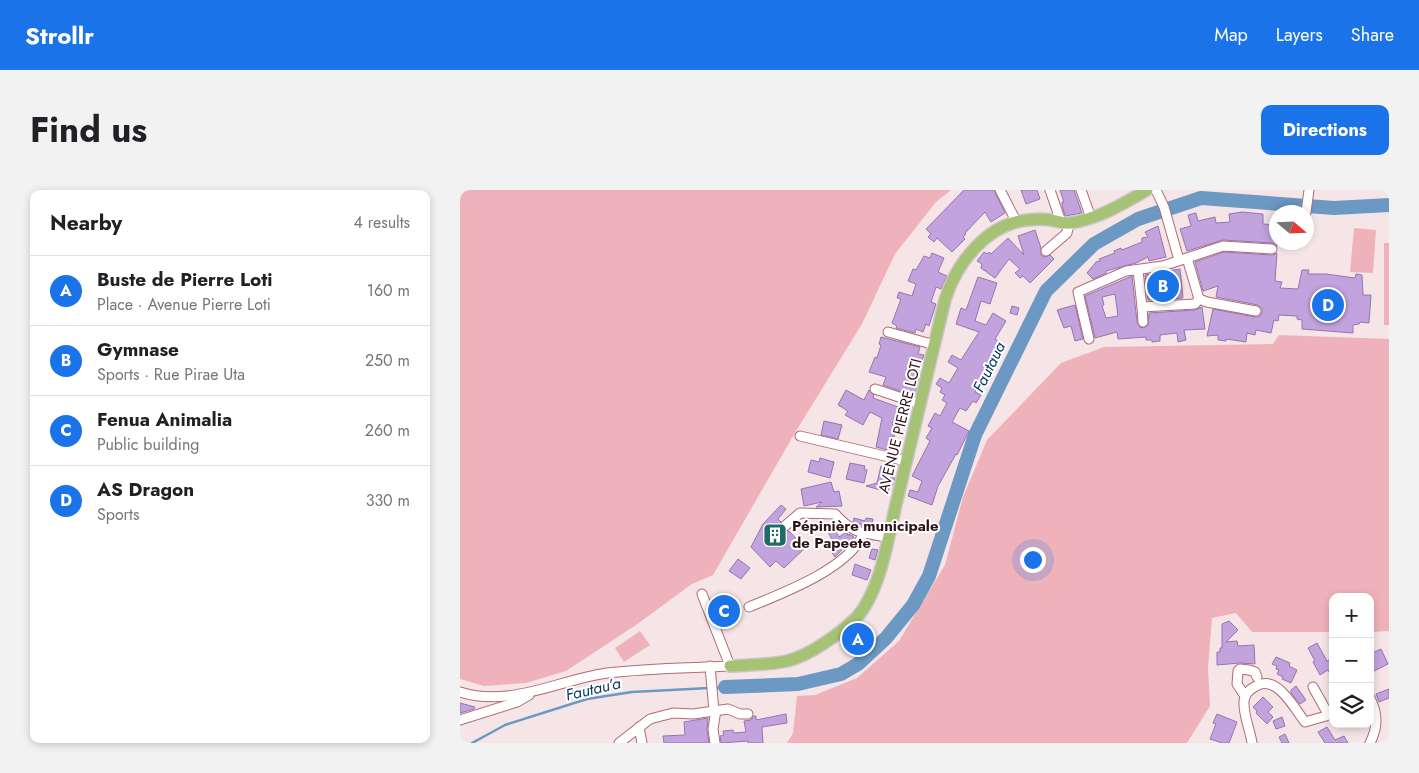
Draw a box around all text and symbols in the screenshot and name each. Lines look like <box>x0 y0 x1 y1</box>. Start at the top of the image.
text: Strollr <box>25 18 94 53</box>
text: Map <box>1214 22 1248 48</box>
text: Layers <box>1276 22 1323 48</box>
text: Share <box>1351 22 1394 48</box>
text: Find us <box>30 105 147 155</box>
button: Directions <box>1261 105 1389 155</box>
north arrow <box>1269 205 1314 250</box>
text: Nearby <box>50 208 122 238</box>
text: 4 results <box>354 211 410 234</box>
text: Buste de Pierre Loti <box>97 266 273 293</box>
pin: B <box>1147 267 1179 305</box>
text: A <box>60 279 72 302</box>
text: 160 m <box>367 279 410 302</box>
pin: D <box>1312 286 1344 324</box>
text: Place · Avenue Pierre Loti <box>97 293 271 316</box>
text: Gymnase <box>97 336 179 363</box>
water label: Fautaua <box>967 338 1011 396</box>
text: B <box>61 349 71 372</box>
text: 250 m <box>365 349 410 372</box>
street label: AVENUE PIERRE LOTI <box>873 356 927 496</box>
text: Sports · Rue Pirae Uta <box>97 363 245 386</box>
text: Fenua Animalia <box>97 406 232 433</box>
text: C <box>60 419 72 442</box>
text: 260 m <box>365 419 410 442</box>
text: Public building <box>97 433 199 456</box>
text: AS Dragon <box>97 476 194 503</box>
text: D <box>60 489 72 512</box>
text: 330 m <box>366 489 410 512</box>
text: Sports <box>97 503 139 526</box>
place label: Pépinière municipale de Papeete <box>792 515 939 554</box>
building icon: Pépinière municipale de Papeete <box>762 522 788 548</box>
your location <box>1020 547 1046 573</box>
pin: C <box>708 592 740 630</box>
map controls <box>1329 593 1374 728</box>
button: + <box>1329 593 1374 638</box>
pin: A <box>842 620 874 658</box>
button: − <box>1329 638 1374 683</box>
water label: Fautau’a <box>563 671 623 707</box>
button: layers <box>1329 683 1374 728</box>

